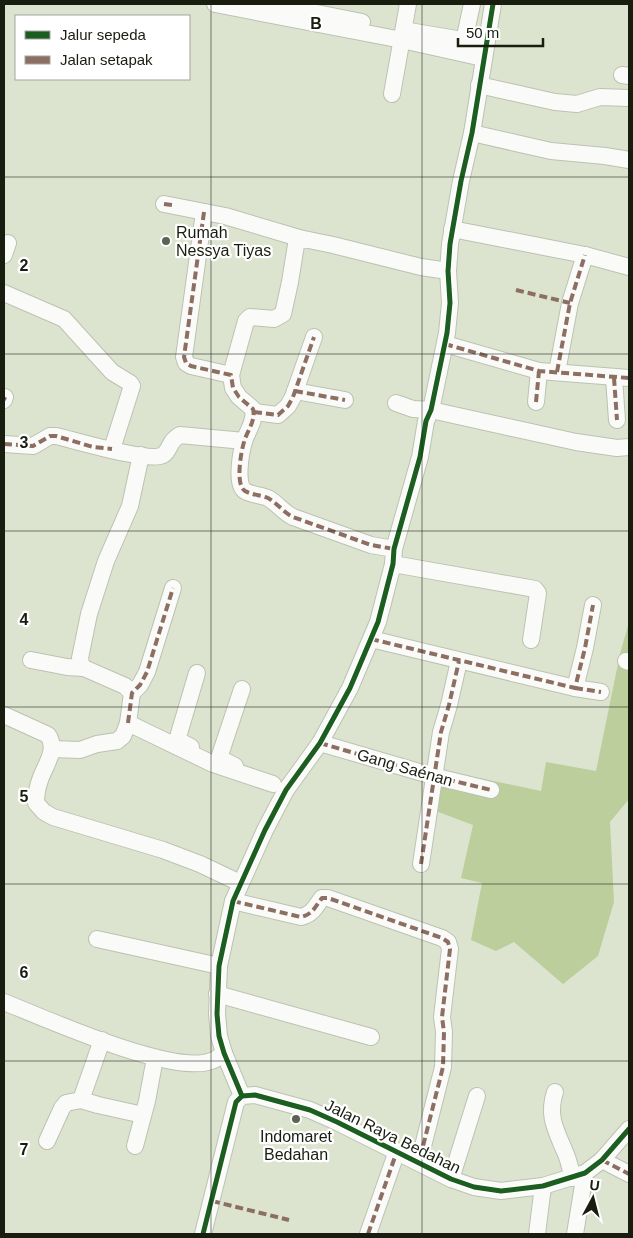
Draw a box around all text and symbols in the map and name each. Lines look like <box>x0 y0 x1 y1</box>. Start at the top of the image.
legend <box>15 15 190 80</box>
text: B <box>310 15 322 32</box>
scale bar <box>458 15 543 47</box>
text: 50 m <box>466 24 499 41</box>
text: Jalur sepeda <box>60 26 147 43</box>
text: Jalan setapak <box>60 51 153 68</box>
place label: Rumah Nessya Tiyas <box>176 224 271 259</box>
marker: Rumah Nessya Tiyas <box>160 235 172 247</box>
text: 2 <box>20 257 29 274</box>
text: 3 <box>20 434 29 451</box>
text: 4 <box>20 611 29 628</box>
street label: Gang Saénan <box>355 746 455 789</box>
text: 5 <box>20 788 29 805</box>
text: 6 <box>20 964 29 981</box>
street label: Jalan Raya Bedahan <box>322 1096 463 1177</box>
marker: Indomaret Bedahan <box>290 1113 302 1125</box>
place label: Indomaret Bedahan <box>260 1128 333 1163</box>
text: 7 <box>20 1141 29 1158</box>
north arrow <box>568 1173 618 1223</box>
text: U <box>589 1177 601 1194</box>

